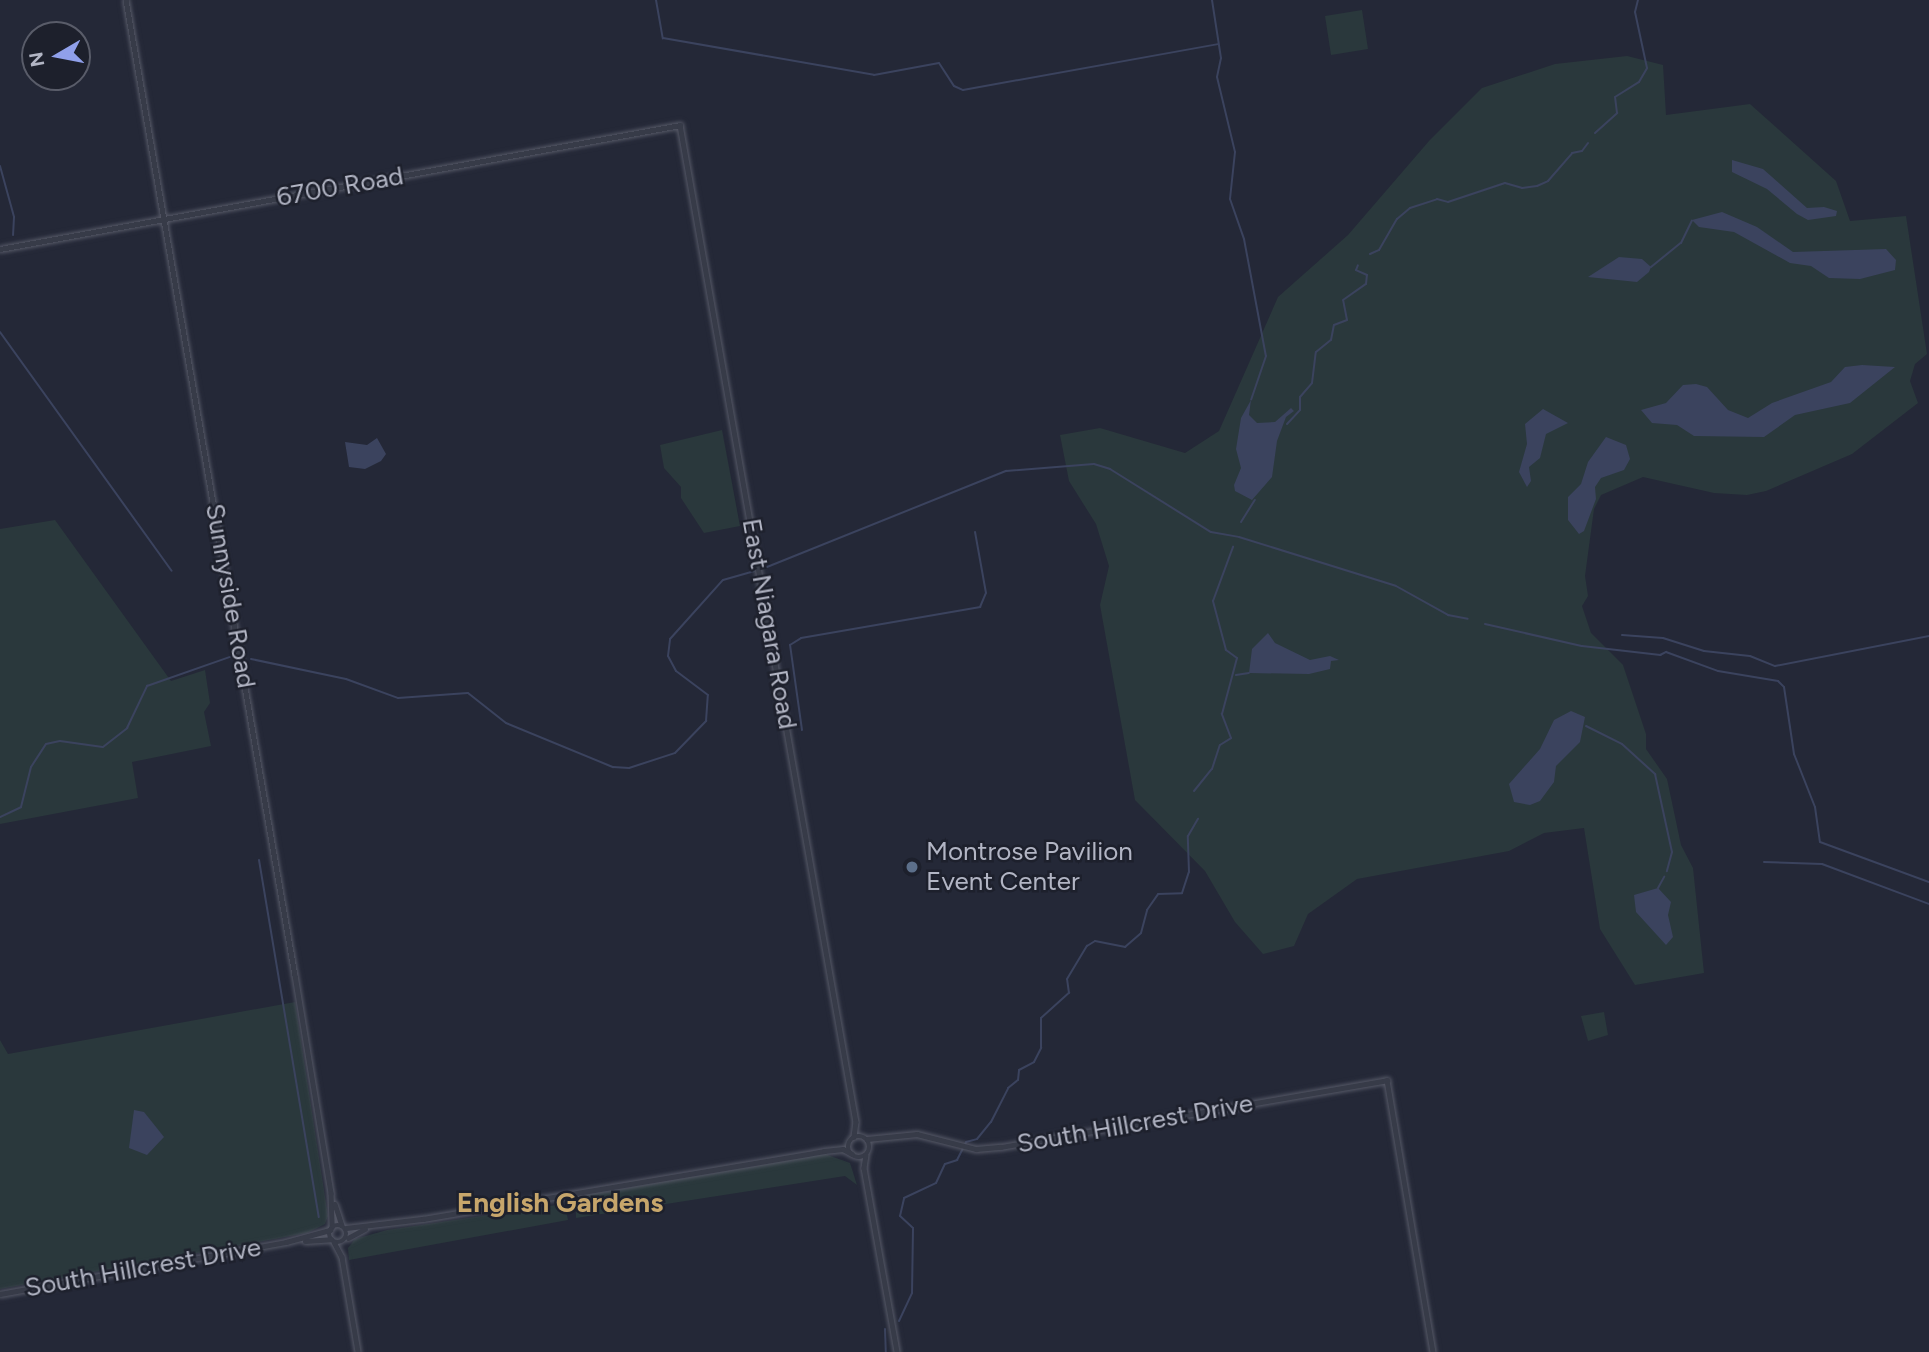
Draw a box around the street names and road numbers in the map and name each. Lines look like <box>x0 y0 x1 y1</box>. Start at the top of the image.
street label: 6700 Road <box>274 160 406 214</box>
street label: Sunnyside Road <box>198 501 262 691</box>
street label: East Niagara Road <box>735 516 803 732</box>
street label: South Hillcrest Drive <box>1015 1088 1255 1160</box>
street label: South Hillcrest Drive <box>23 1232 263 1304</box>

